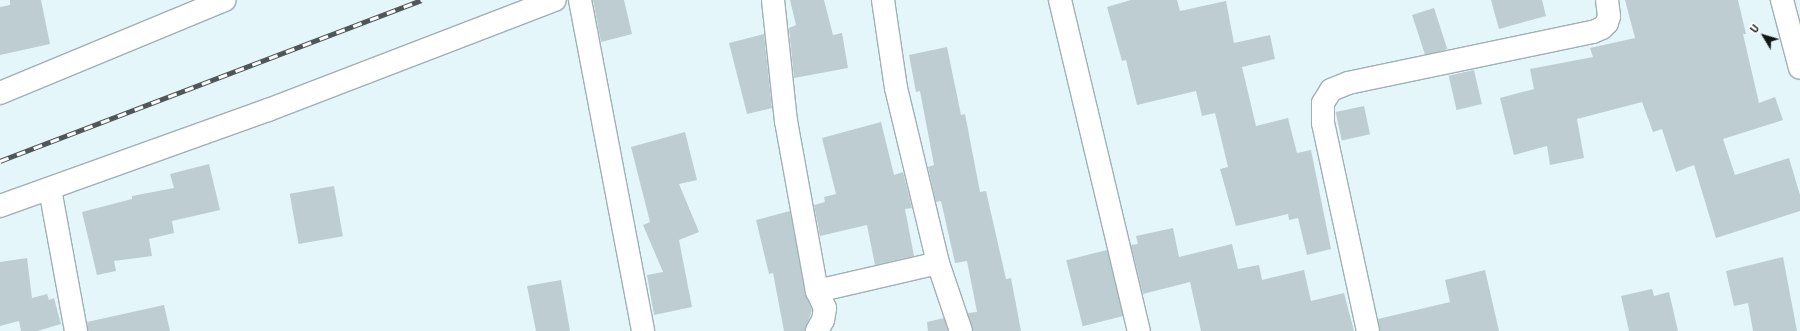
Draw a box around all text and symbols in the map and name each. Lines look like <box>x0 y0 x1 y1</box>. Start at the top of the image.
north arrow <box>1744 16 1784 56</box>
text: U <box>1747 22 1762 36</box>

